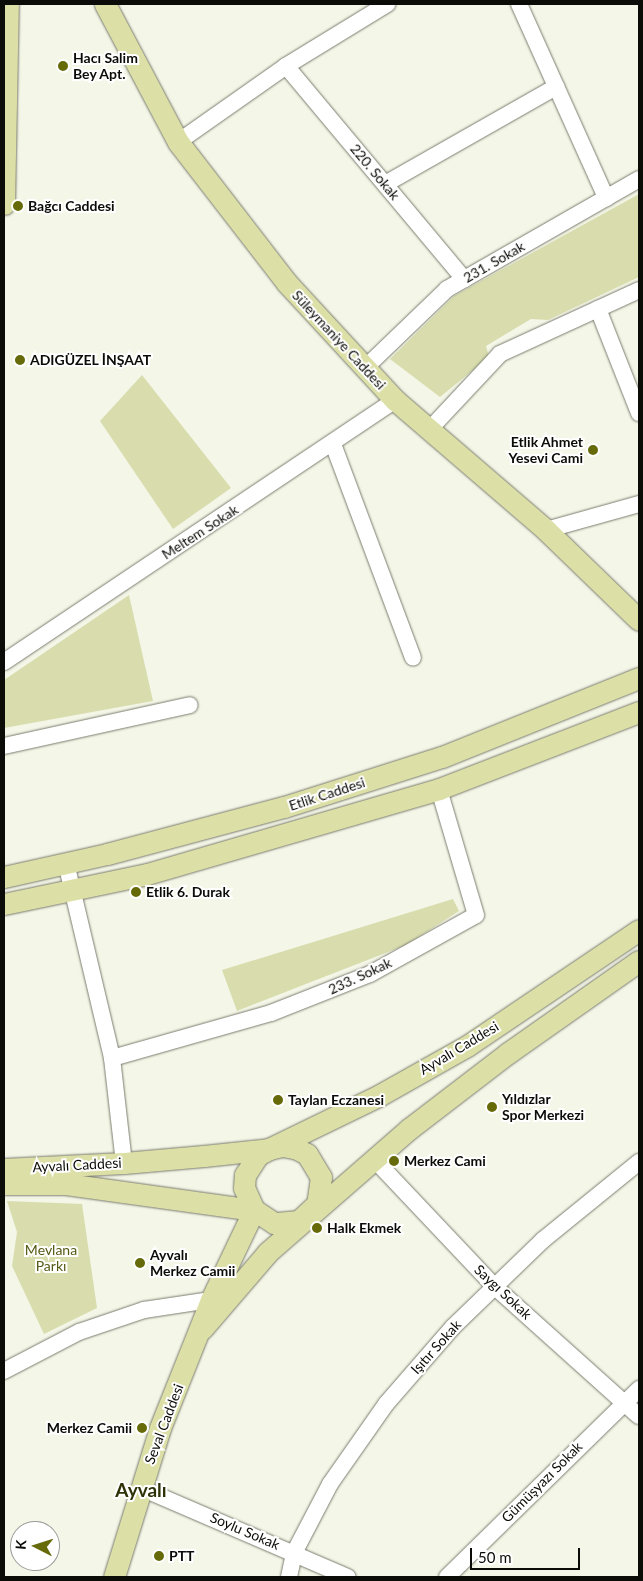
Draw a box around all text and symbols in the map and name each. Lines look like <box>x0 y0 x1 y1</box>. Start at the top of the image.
place label: Hacı Salim Bey Apt. <box>73 50 138 82</box>
marker: Hacı Salim Bey Apt. <box>57 60 69 72</box>
street label: 220. Sokak <box>347 141 403 203</box>
place label: Bağcı Caddesi <box>28 198 115 214</box>
marker: Bağcı Caddesi <box>12 200 24 212</box>
street label: 231. Sokak <box>460 238 528 286</box>
street label: Süleymaniye Caddesi <box>289 287 389 393</box>
place label: ADIGÜZEL İNŞAAT <box>30 352 152 368</box>
marker: ADIGÜZEL İNŞAAT <box>14 354 26 366</box>
place label: Etlik Ahmet Yesevi Cami <box>509 434 583 467</box>
marker: Etlik Ahmet Yesevi Cami <box>587 444 599 456</box>
street label: Meltem Sokak <box>159 501 241 563</box>
street label: Etlik Caddesi <box>287 774 367 814</box>
place label: Etlik 6. Durak <box>146 884 230 900</box>
marker: Etlik 6. Durak <box>130 886 142 898</box>
street label: 233. Sokak <box>326 954 394 998</box>
street label: Ayvalı Caddesi <box>416 1018 502 1078</box>
place label: Yıldızlar Spor Merkezi <box>502 1091 584 1124</box>
place label: Taylan Eczanesi <box>288 1092 384 1108</box>
marker: Taylan Eczanesi <box>272 1094 284 1106</box>
marker: Yıldızlar Spor Merkezi <box>486 1101 498 1113</box>
place label: Merkez Cami <box>404 1153 486 1169</box>
street label: Ayvalı Caddesi <box>32 1154 122 1176</box>
marker: Merkez Cami <box>388 1155 400 1167</box>
place label: Halk Ekmek <box>327 1220 401 1236</box>
marker: Halk Ekmek <box>311 1222 323 1234</box>
park label: Mevlana Parkı <box>25 1242 77 1274</box>
place label: Ayvalı Merkez Camii <box>150 1247 235 1280</box>
marker: Ayvalı Merkez Camii <box>134 1257 146 1269</box>
street label: Saygı Sokak <box>471 1261 535 1323</box>
street label: Işıtır Sokak <box>407 1316 465 1378</box>
street label: Seval Caddesi <box>141 1382 187 1466</box>
place label: Merkez Camii <box>47 1420 132 1436</box>
marker: Merkez Camii <box>136 1422 148 1434</box>
street label: Gümüşyazı Sokak <box>498 1438 586 1526</box>
district label: Ayvalı <box>115 1479 167 1501</box>
street label: Soylu Sokak <box>208 1509 282 1553</box>
north arrow <box>10 1521 60 1571</box>
scale bar <box>473 1538 583 1570</box>
text: K <box>12 1539 29 1550</box>
place label: PTT <box>169 1548 194 1564</box>
text: 50 m <box>478 1548 512 1566</box>
marker: PTT <box>153 1550 165 1562</box>

